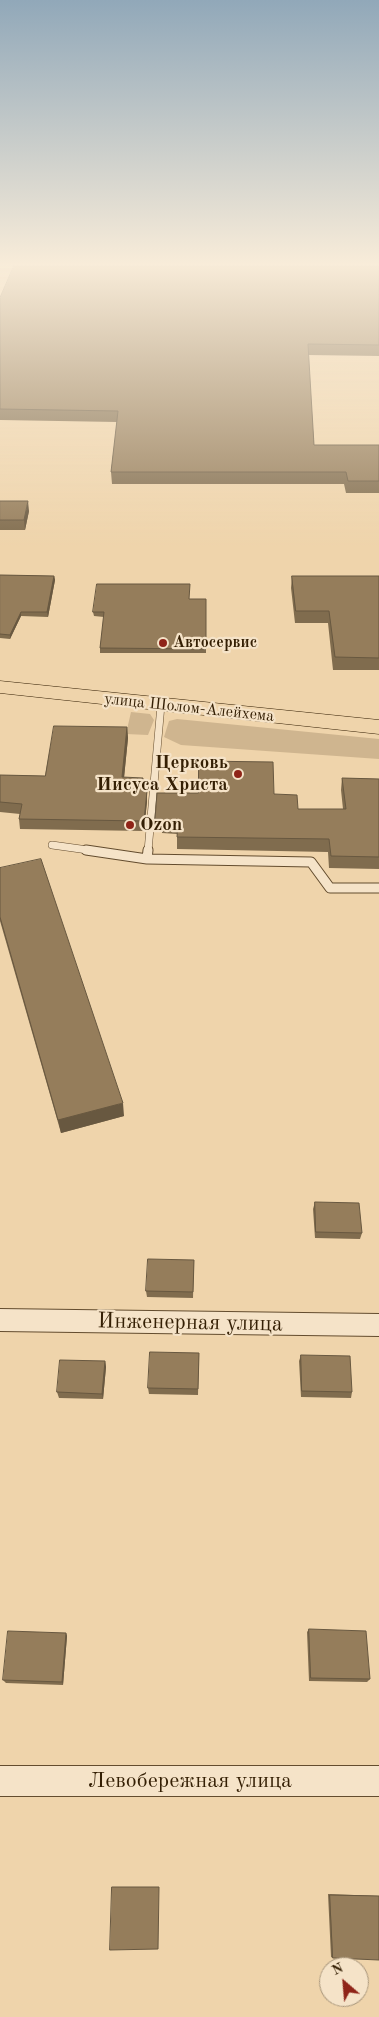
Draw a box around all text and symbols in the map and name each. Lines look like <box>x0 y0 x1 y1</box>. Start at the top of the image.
place label: Автосервис <box>173 633 257 653</box>
marker: Автосервис <box>157 637 169 649</box>
street label: улица Шолом-Алейхема <box>103 690 275 726</box>
place label: Церковь Иисуса Христа <box>96 752 228 796</box>
marker: Церковь Иисуса Христа <box>232 768 244 780</box>
place label: Ozon <box>140 814 182 836</box>
marker: Ozon <box>124 819 136 831</box>
street label: Инженерная улица <box>97 1308 283 1338</box>
street label: Левобережная улица <box>88 1768 292 1794</box>
north arrow <box>319 1957 369 2007</box>
text: N <box>330 1961 346 1978</box>

